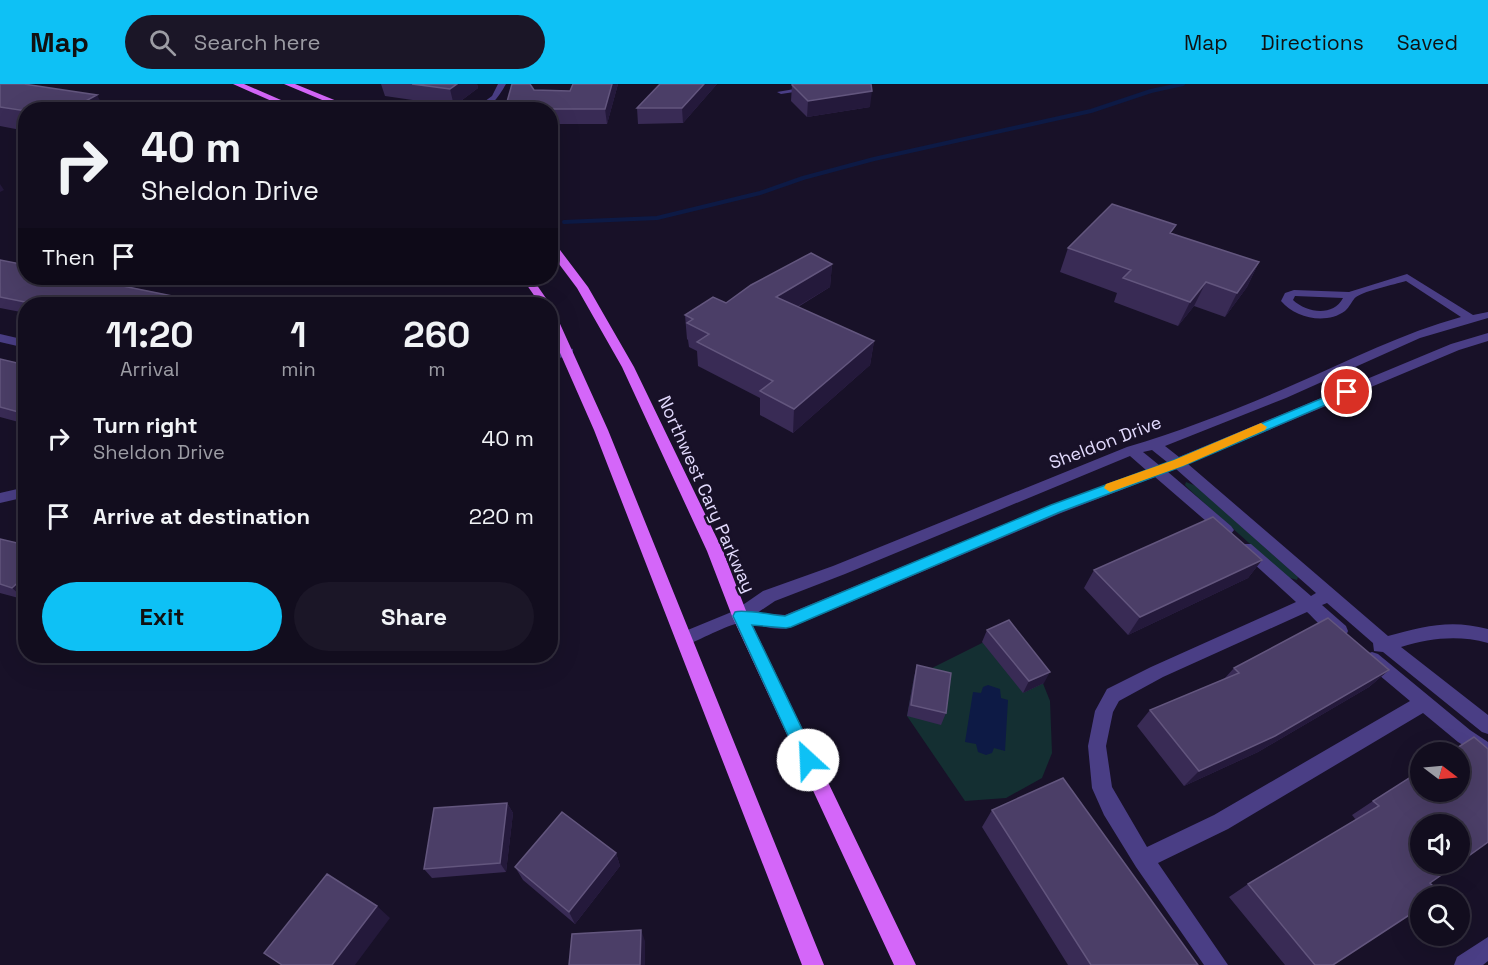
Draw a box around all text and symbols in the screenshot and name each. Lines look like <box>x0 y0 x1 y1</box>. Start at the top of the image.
search box <box>125 15 545 69</box>
text: Map <box>30 24 89 60</box>
icon: search <box>146 26 179 59</box>
text: Search here <box>194 28 321 56</box>
text: Map <box>1184 29 1228 56</box>
text: Directions <box>1261 29 1364 56</box>
text: Saved <box>1397 29 1458 56</box>
text: 40 m <box>141 121 241 174</box>
icon: right <box>42 126 120 204</box>
text: Sheldon Drive <box>141 173 319 208</box>
icon: arrive <box>107 240 140 273</box>
text: Then <box>42 243 95 271</box>
text: 11:20 <box>106 312 194 358</box>
text: 1 <box>290 312 307 358</box>
text: 260 <box>403 312 470 358</box>
text: Arrival <box>120 356 179 382</box>
text: min <box>281 356 316 382</box>
text: m <box>428 356 445 382</box>
pin <box>1321 366 1372 417</box>
icon: arrive <box>1330 375 1363 408</box>
street label: Northwest Cary Parkway <box>653 392 761 596</box>
street label: Sheldon Drive <box>1045 410 1165 474</box>
text: Turn right <box>93 411 198 439</box>
icon: right <box>42 422 75 455</box>
text: 40 m <box>482 424 534 452</box>
text: Sheldon Drive <box>93 439 225 465</box>
icon: arrive <box>42 500 75 533</box>
text: Arrive at destination <box>93 502 310 530</box>
text: 220 m <box>469 502 534 530</box>
button: Exit <box>42 582 282 651</box>
button: Share <box>294 582 534 651</box>
position arrow <box>776 728 840 792</box>
north arrow <box>1410 742 1470 802</box>
map controls <box>1410 742 1470 946</box>
button: sound <box>1410 814 1470 874</box>
button: search <box>1410 886 1470 946</box>

